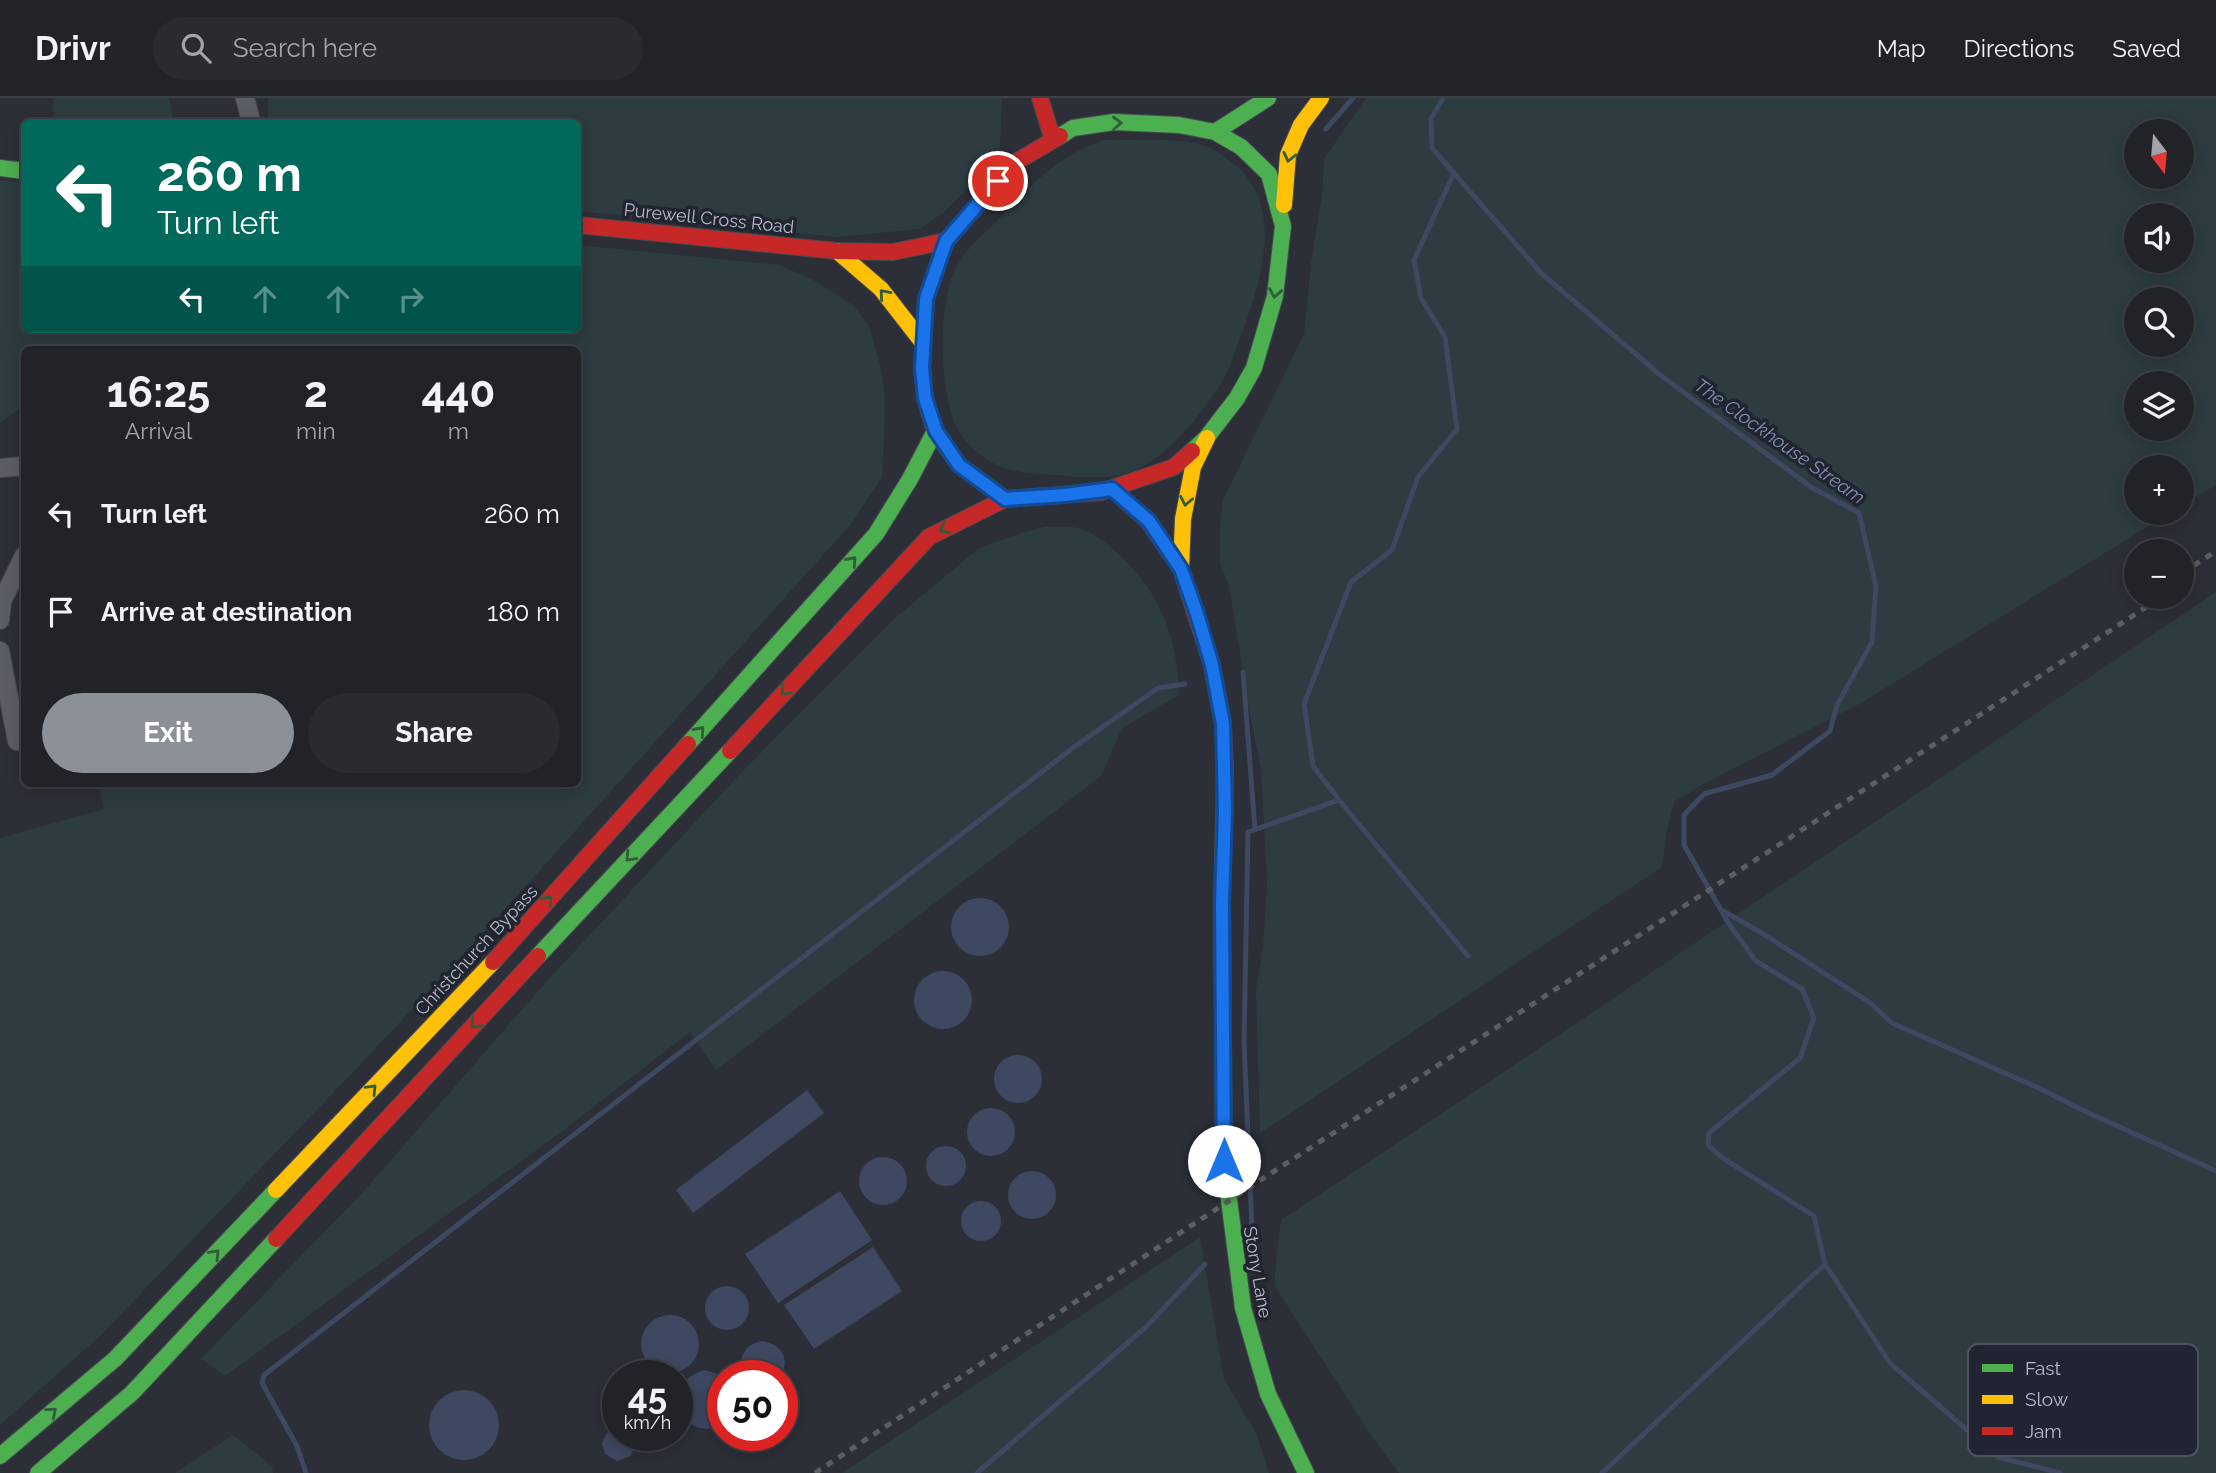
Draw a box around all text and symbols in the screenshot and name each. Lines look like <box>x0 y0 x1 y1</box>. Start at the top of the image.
search box <box>153 17 643 80</box>
text: Drivr <box>35 29 111 68</box>
icon: search <box>177 29 215 67</box>
text: Search here <box>233 33 377 63</box>
text: Map <box>1877 34 1926 63</box>
text: Directions <box>1964 34 2074 63</box>
text: Saved <box>2112 34 2181 63</box>
one-way arrow <box>1112 116 1123 131</box>
north arrow <box>2124 119 2194 189</box>
map controls <box>2124 119 2194 609</box>
text: 260 m <box>157 145 302 202</box>
icon: left <box>42 147 133 238</box>
pin <box>968 151 1028 211</box>
one-way arrow <box>1283 151 1298 163</box>
icon: arrive <box>979 162 1017 200</box>
street label: Purewell Cross Road <box>623 199 795 237</box>
button: sound <box>2124 203 2194 273</box>
text: Turn left <box>157 204 279 241</box>
icon: left <box>173 280 211 318</box>
icon: ahead <box>246 280 284 318</box>
icon: ahead <box>319 280 357 318</box>
icon: right <box>392 280 430 318</box>
one-way arrow <box>1268 287 1283 299</box>
button: search <box>2124 287 2194 357</box>
one-way arrow <box>880 289 892 302</box>
text: 16:25 <box>107 368 210 417</box>
text: 2 <box>304 368 328 417</box>
text: 440 <box>421 368 495 417</box>
button: layers <box>2124 371 2194 441</box>
water label: The Clockhouse Stream <box>1691 374 1869 508</box>
text: Arrival <box>125 417 192 444</box>
text: min <box>296 417 336 444</box>
text: m <box>448 417 469 444</box>
button: + <box>2124 455 2194 525</box>
icon: left <box>42 495 80 533</box>
one-way arrow <box>1179 495 1194 507</box>
text: Turn left <box>101 499 207 529</box>
text: 260 m <box>484 499 560 529</box>
one-way arrow <box>939 521 951 535</box>
button: − <box>2124 539 2194 609</box>
one-way arrow <box>843 556 856 569</box>
icon: arrive <box>42 593 80 631</box>
text: Arrive at destination <box>101 597 352 627</box>
text: 180 m <box>487 597 560 627</box>
one-way arrow <box>781 683 794 696</box>
button: Exit <box>42 693 294 773</box>
button: Share <box>308 693 560 773</box>
one-way arrow <box>692 726 704 739</box>
one-way arrow <box>626 849 639 862</box>
street label: Christchurch Bypass <box>410 881 542 1019</box>
one-way arrow <box>540 895 552 908</box>
one-way arrow <box>471 1016 484 1029</box>
one-way arrow <box>363 1084 376 1097</box>
position arrow <box>1187 1124 1261 1198</box>
street label: Stony Lane <box>1240 1224 1276 1320</box>
one-way arrow <box>207 1249 220 1262</box>
legend <box>1968 1344 2198 1456</box>
text: Fast <box>2025 1357 2061 1379</box>
speed limit sign: 50 <box>707 1360 798 1451</box>
text: 45 <box>628 1376 667 1417</box>
text: Slow <box>2025 1388 2069 1410</box>
one-way arrow <box>44 1408 57 1420</box>
text: km/h <box>624 1412 671 1433</box>
text: Jam <box>2025 1420 2062 1442</box>

